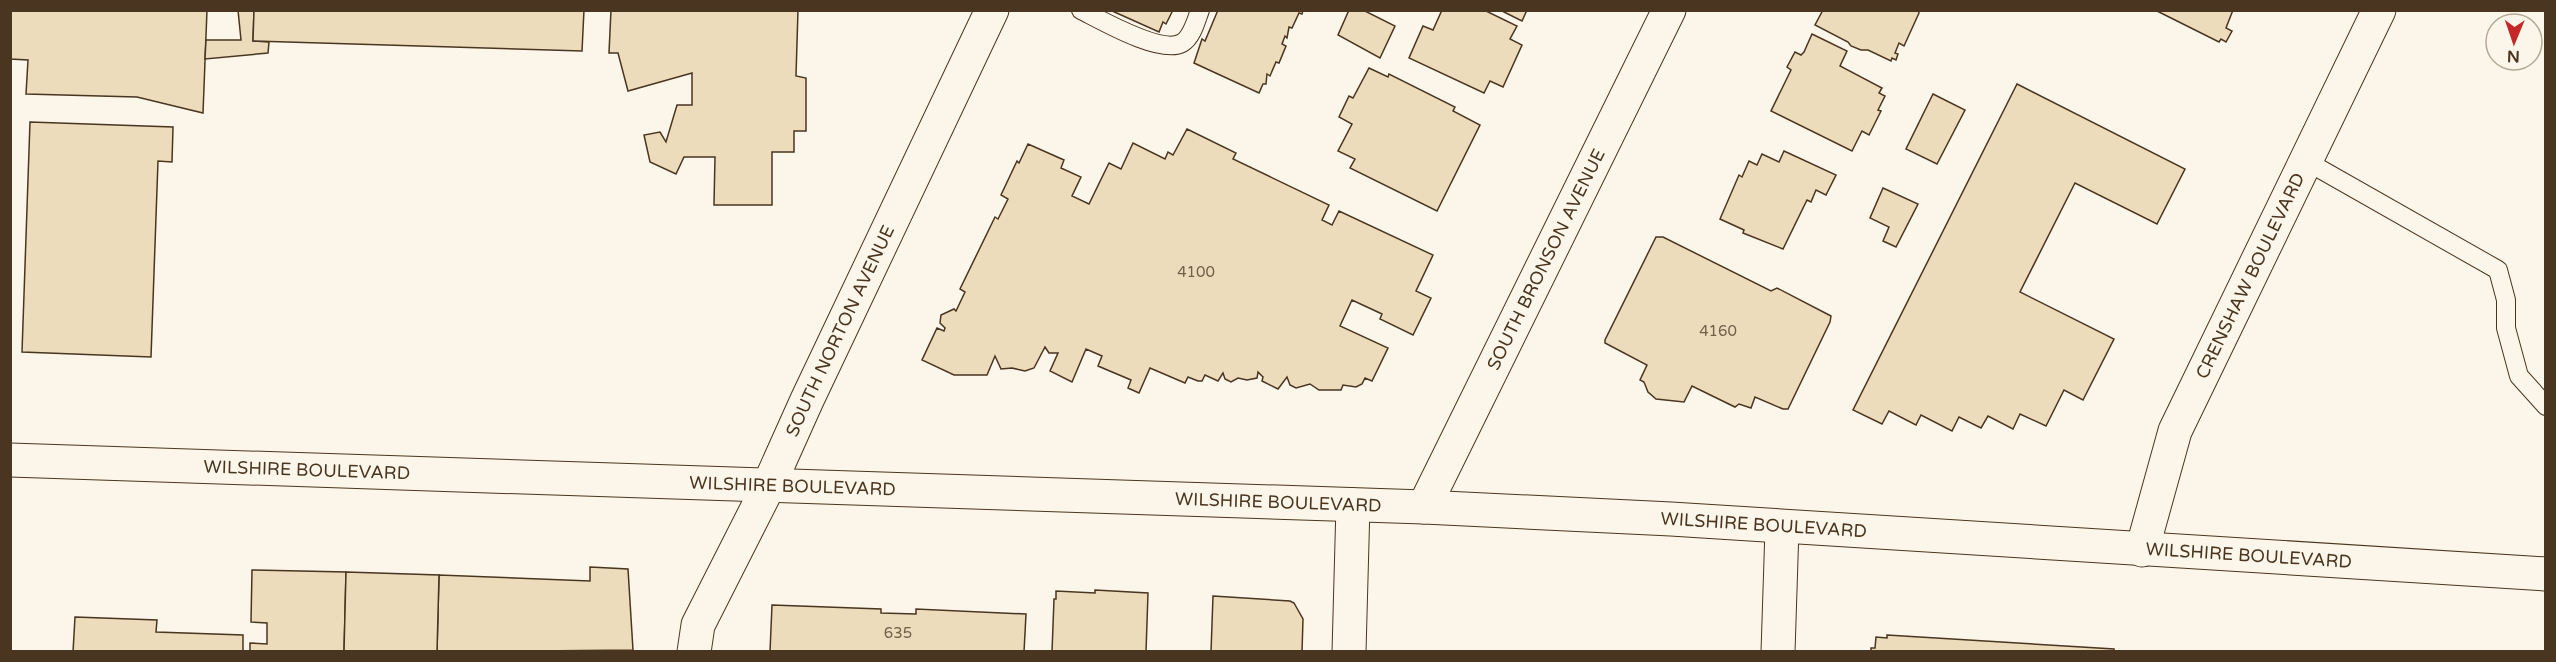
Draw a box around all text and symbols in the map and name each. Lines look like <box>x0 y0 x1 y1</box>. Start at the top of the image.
north arrow <box>2484 12 2544 72</box>
text: N <box>2507 46 2520 66</box>
street label: SOUTH BRONSON AVENUE <box>1482 145 1610 374</box>
street label: CRENSHAW BOULEVARD <box>2191 169 2309 382</box>
street label: SOUTH NORTON AVENUE <box>781 222 899 440</box>
house number: 4100 <box>1177 263 1215 281</box>
house number: 4160 <box>1699 322 1737 340</box>
street label: WILSHIRE BOULEVARD <box>203 455 410 484</box>
street label: WILSHIRE BOULEVARD <box>689 472 896 500</box>
street label: WILSHIRE BOULEVARD <box>1175 488 1382 517</box>
street label: WILSHIRE BOULEVARD <box>1660 508 1868 542</box>
street label: WILSHIRE BOULEVARD <box>2145 538 2353 573</box>
house number: 635 <box>884 624 912 642</box>

